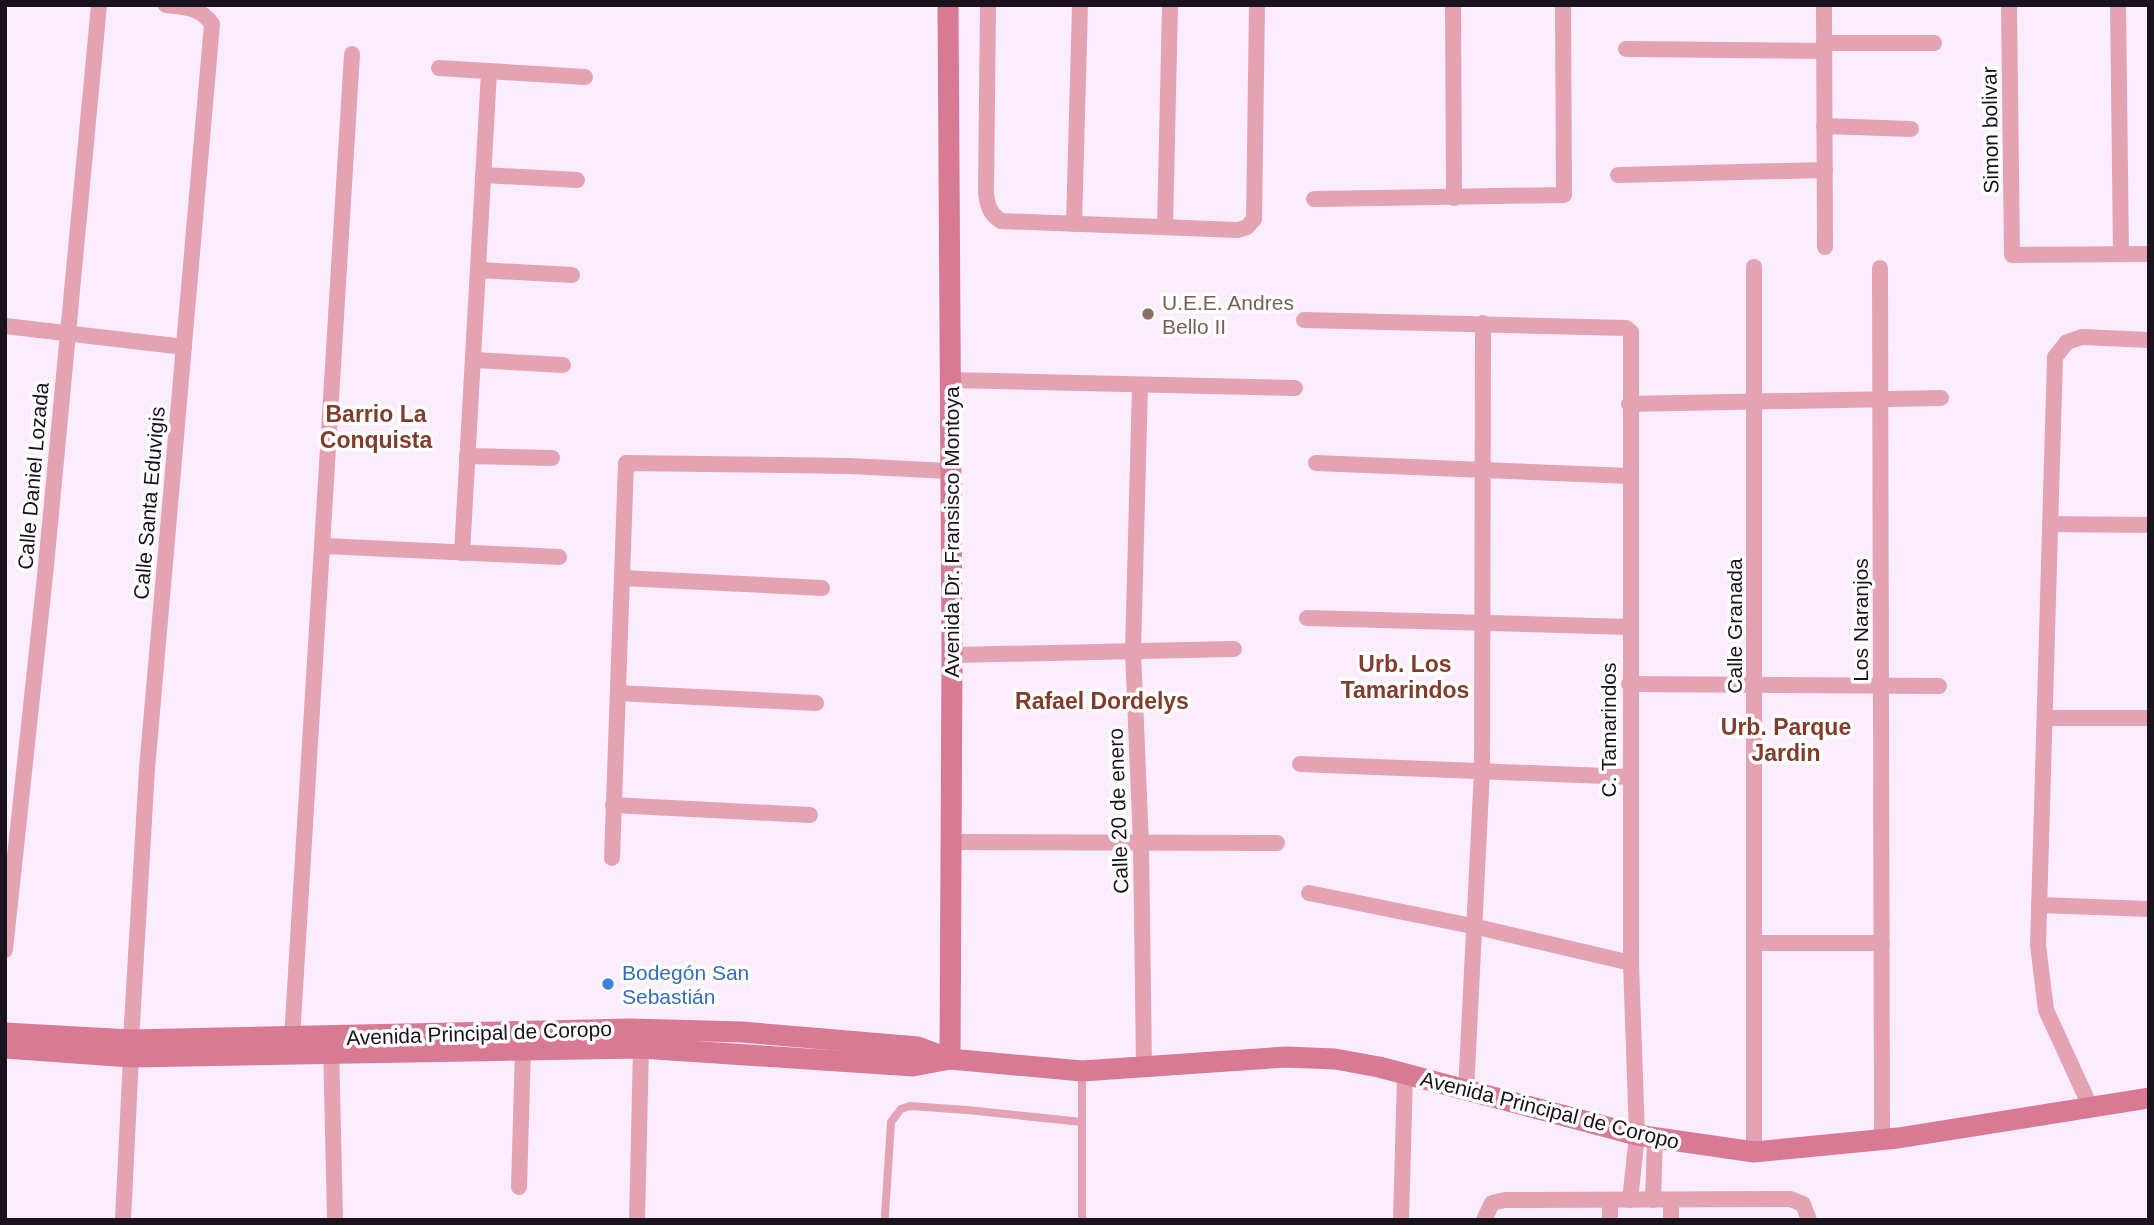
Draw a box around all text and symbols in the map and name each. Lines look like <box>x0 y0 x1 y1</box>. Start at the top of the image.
street label: Simon bolivar <box>1977 66 2003 194</box>
place label: U.E.E. Andres Bello II <box>1162 291 1294 338</box>
marker: U.E.E. Andres Bello II <box>1140 306 1156 322</box>
street label: Calle Daniel Lozada <box>13 381 53 571</box>
street label: Avenida Dr. Fransisco Montoya <box>940 386 963 678</box>
district label: Barrio La Conquista <box>320 401 432 453</box>
street label: Calle Santa Eduvigis <box>129 405 169 601</box>
street label: Calle Granada <box>1723 558 1746 694</box>
street label: Los Naranjos <box>1849 558 1872 682</box>
district label: Urb. Los Tamarindos <box>1341 651 1469 703</box>
street label: C. Tamarindos <box>1597 662 1620 798</box>
district label: Rafael Dordelys <box>1015 688 1189 714</box>
district label: Urb. Parque Jardin <box>1721 714 1851 766</box>
street label: Calle 20 de enero <box>1104 728 1132 894</box>
place label: Bodegón San Sebastián <box>622 961 749 1008</box>
marker: Bodegón San Sebastián <box>600 976 616 992</box>
street label: Avenida Principal de Coropo <box>346 1017 612 1049</box>
street label: Avenida Principal de Coropo <box>1418 1067 1682 1153</box>

